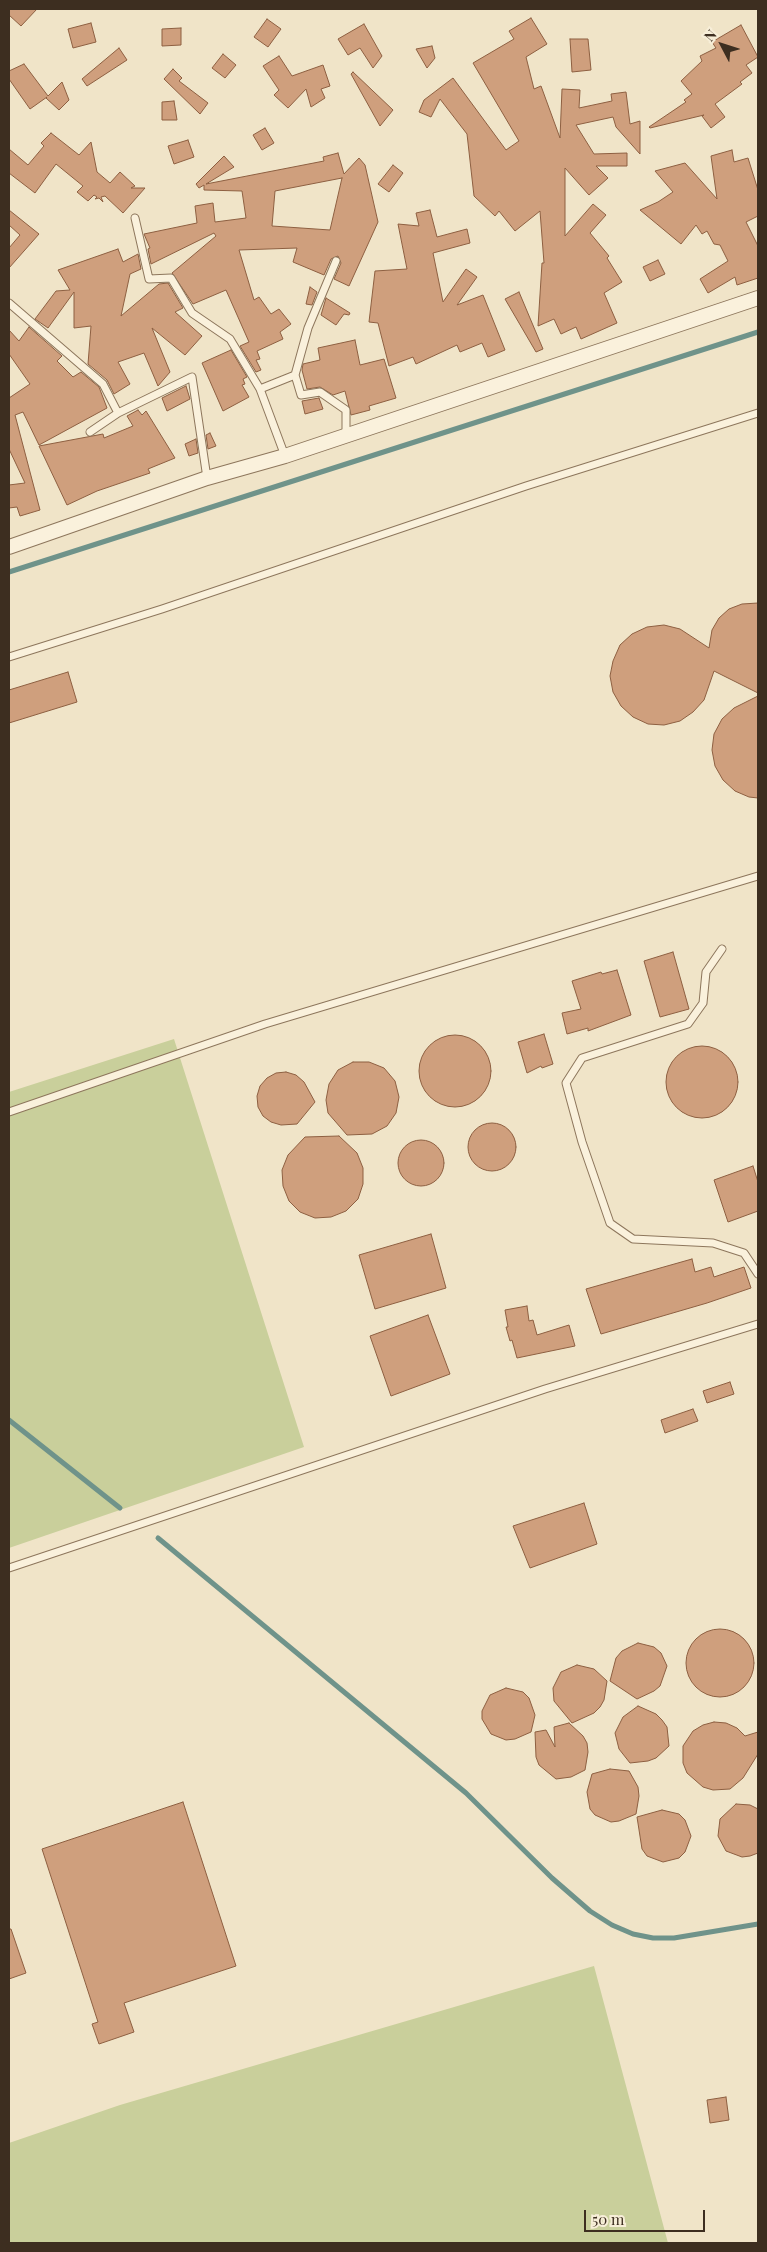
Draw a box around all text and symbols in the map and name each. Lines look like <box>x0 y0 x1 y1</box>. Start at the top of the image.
north arrow <box>697 20 747 70</box>
text: N <box>700 25 721 45</box>
scale bar <box>587 2200 708 2232</box>
text: 50 m <box>592 2209 624 2229</box>

